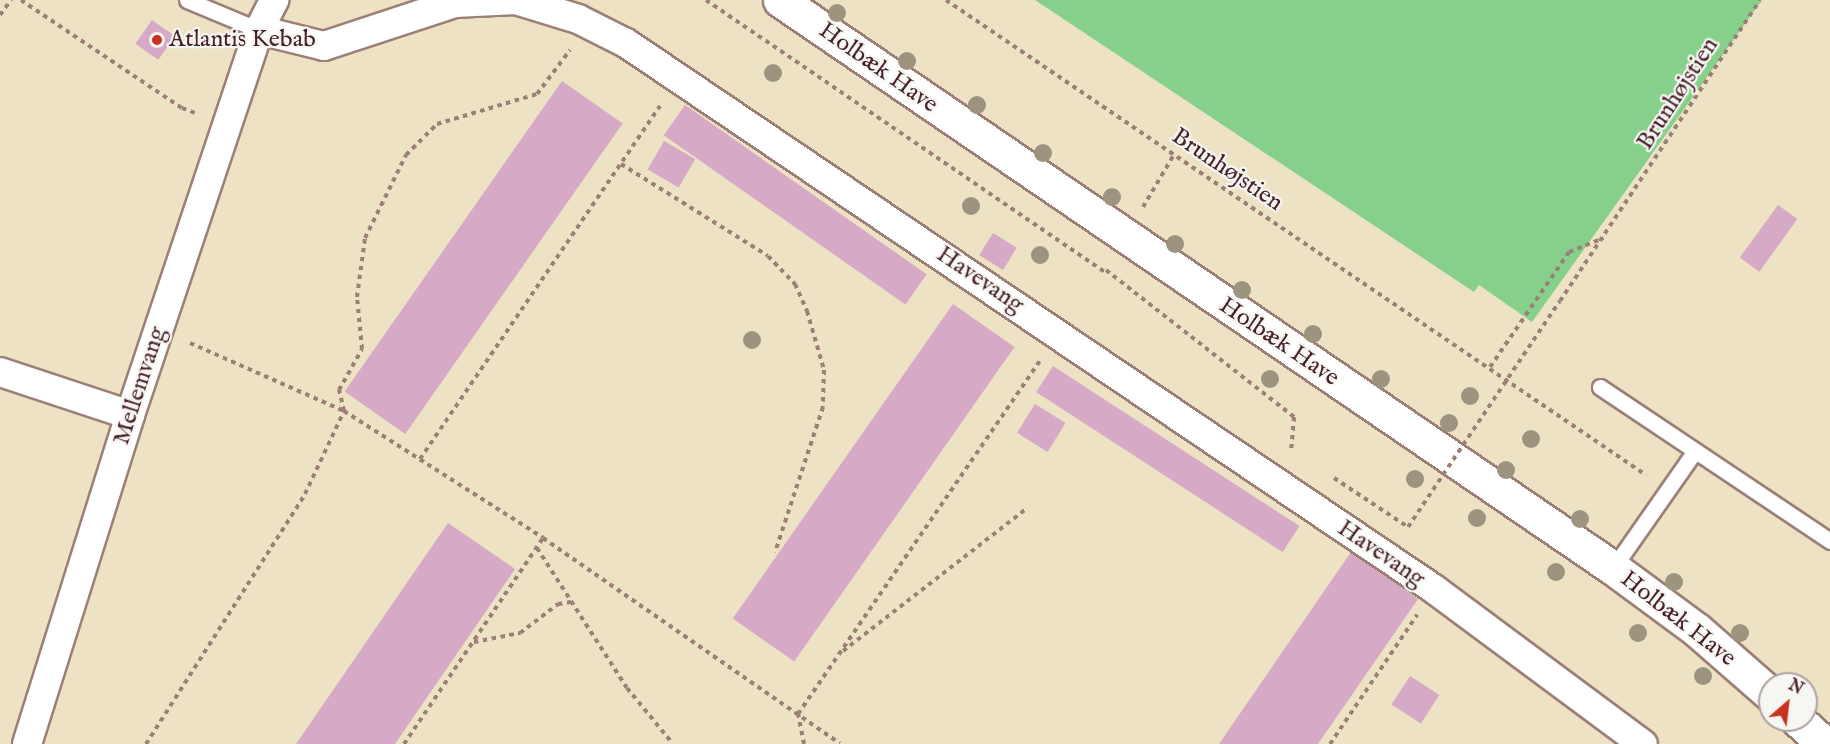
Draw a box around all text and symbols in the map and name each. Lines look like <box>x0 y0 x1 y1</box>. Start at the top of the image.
street label: Holbæk Have <box>813 16 943 120</box>
place label: Atlantis Kebab <box>169 26 316 54</box>
marker: Atlantis Kebab <box>150 33 164 47</box>
street label: Brunhøjstien <box>1631 33 1725 155</box>
street label: Brunhøjstien <box>1166 122 1288 218</box>
street label: Havevang <box>931 240 1029 320</box>
street label: Holbæk Have <box>1213 291 1345 393</box>
street label: Mellemvang <box>107 323 173 449</box>
street label: Havevang <box>1332 514 1430 594</box>
street label: Holbæk Have <box>1615 565 1741 673</box>
north arrow <box>1758 672 1818 732</box>
text: N <box>1785 676 1806 700</box>

